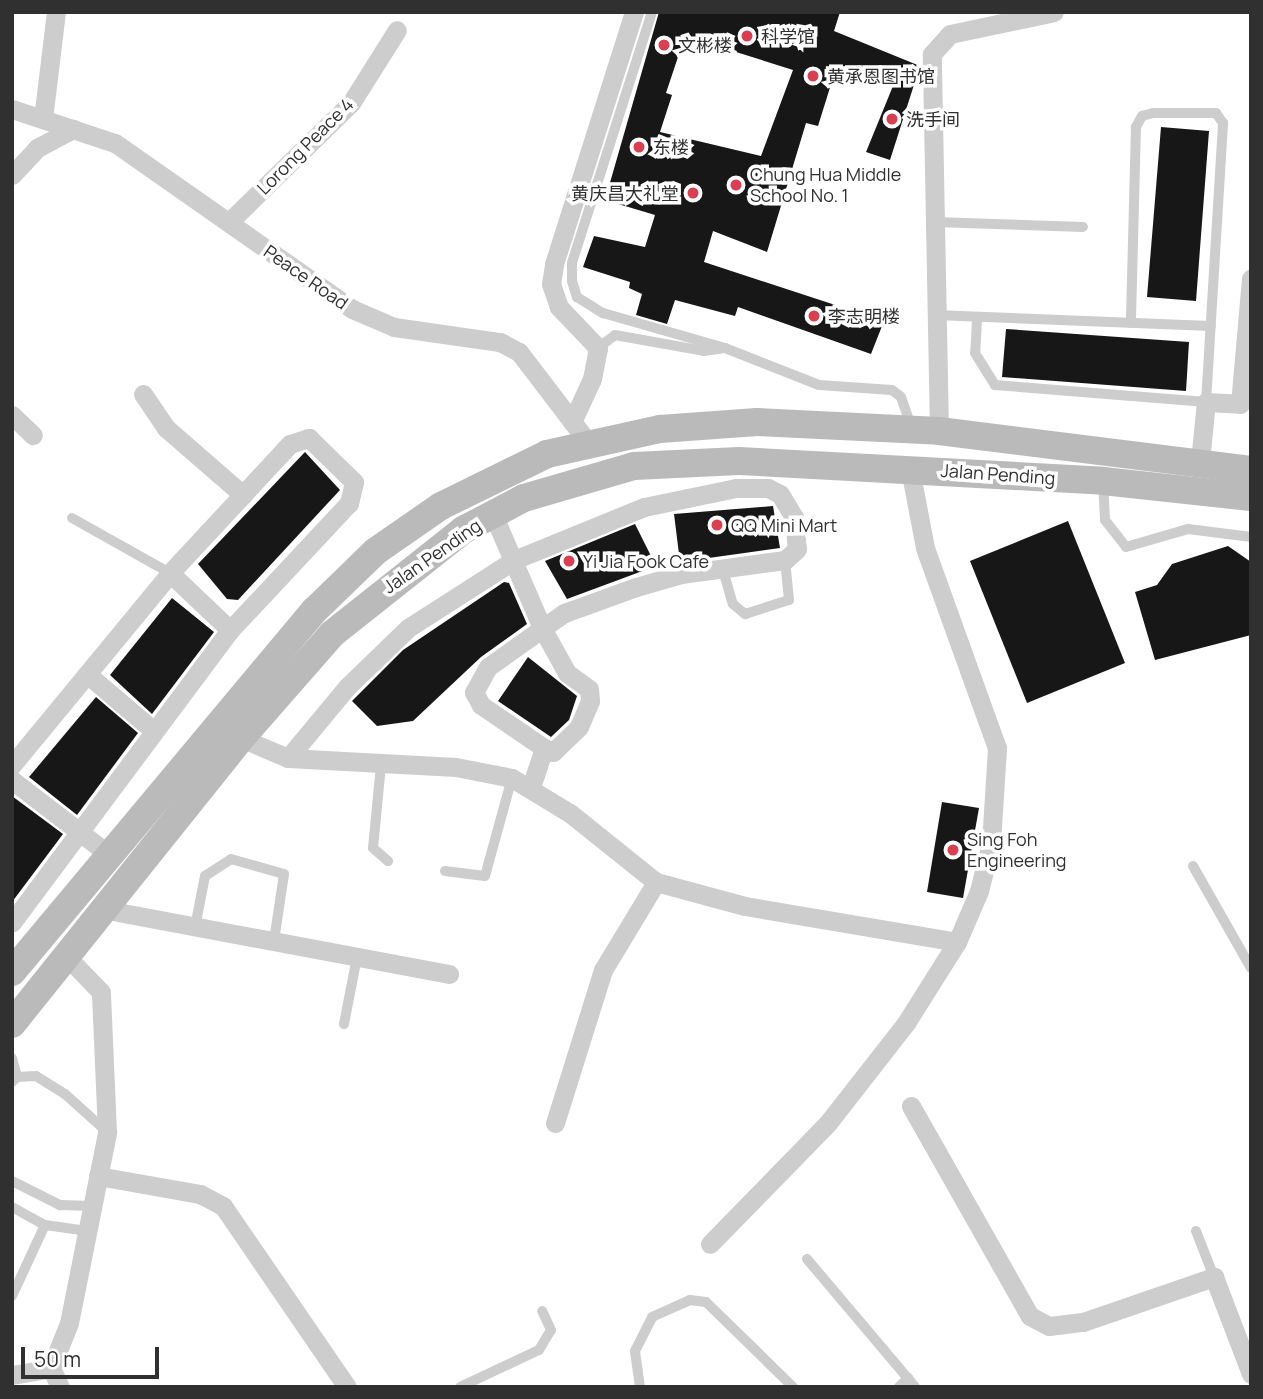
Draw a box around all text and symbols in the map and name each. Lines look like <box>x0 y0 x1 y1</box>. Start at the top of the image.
place label: 科学馆 <box>761 25 815 47</box>
marker: 科学馆 <box>739 28 755 44</box>
place label: 文彬楼 <box>678 34 732 56</box>
marker: 文彬楼 <box>656 37 672 53</box>
place label: 黄承恩图书馆 <box>827 65 935 87</box>
marker: 黄承恩图书馆 <box>805 68 821 84</box>
street label: Lorong Peace 4 <box>252 93 358 199</box>
place label: 洗手间 <box>906 108 960 130</box>
marker: 洗手间 <box>884 111 900 127</box>
place label: 东楼 <box>653 136 689 158</box>
marker: 东楼 <box>631 139 647 155</box>
place label: Chung Hua Middle School No. 1 <box>750 164 901 206</box>
marker: Chung Hua Middle School No. 1 <box>728 177 744 193</box>
place label: 黄庆昌大礼堂 <box>571 182 679 204</box>
marker: 黄庆昌大礼堂 <box>685 185 701 201</box>
street label: Peace Road <box>260 240 352 314</box>
place label: 李志明楼 <box>828 305 900 327</box>
marker: 李志明楼 <box>806 308 822 324</box>
street label: Jalan Pending <box>940 459 1056 489</box>
street label: Jalan Pending <box>379 514 485 598</box>
place label: QQ Mini Mart <box>731 514 837 536</box>
marker: QQ Mini Mart <box>709 517 725 533</box>
place label: Yi Jia Fook Cafe <box>583 550 709 572</box>
marker: Yi Jia Fook Cafe <box>561 553 577 569</box>
place label: Sing Foh Engineering <box>967 829 1067 872</box>
marker: Sing Foh Engineering <box>945 842 961 858</box>
scale bar <box>24 1332 163 1376</box>
text: 50 m <box>34 1345 81 1373</box>

